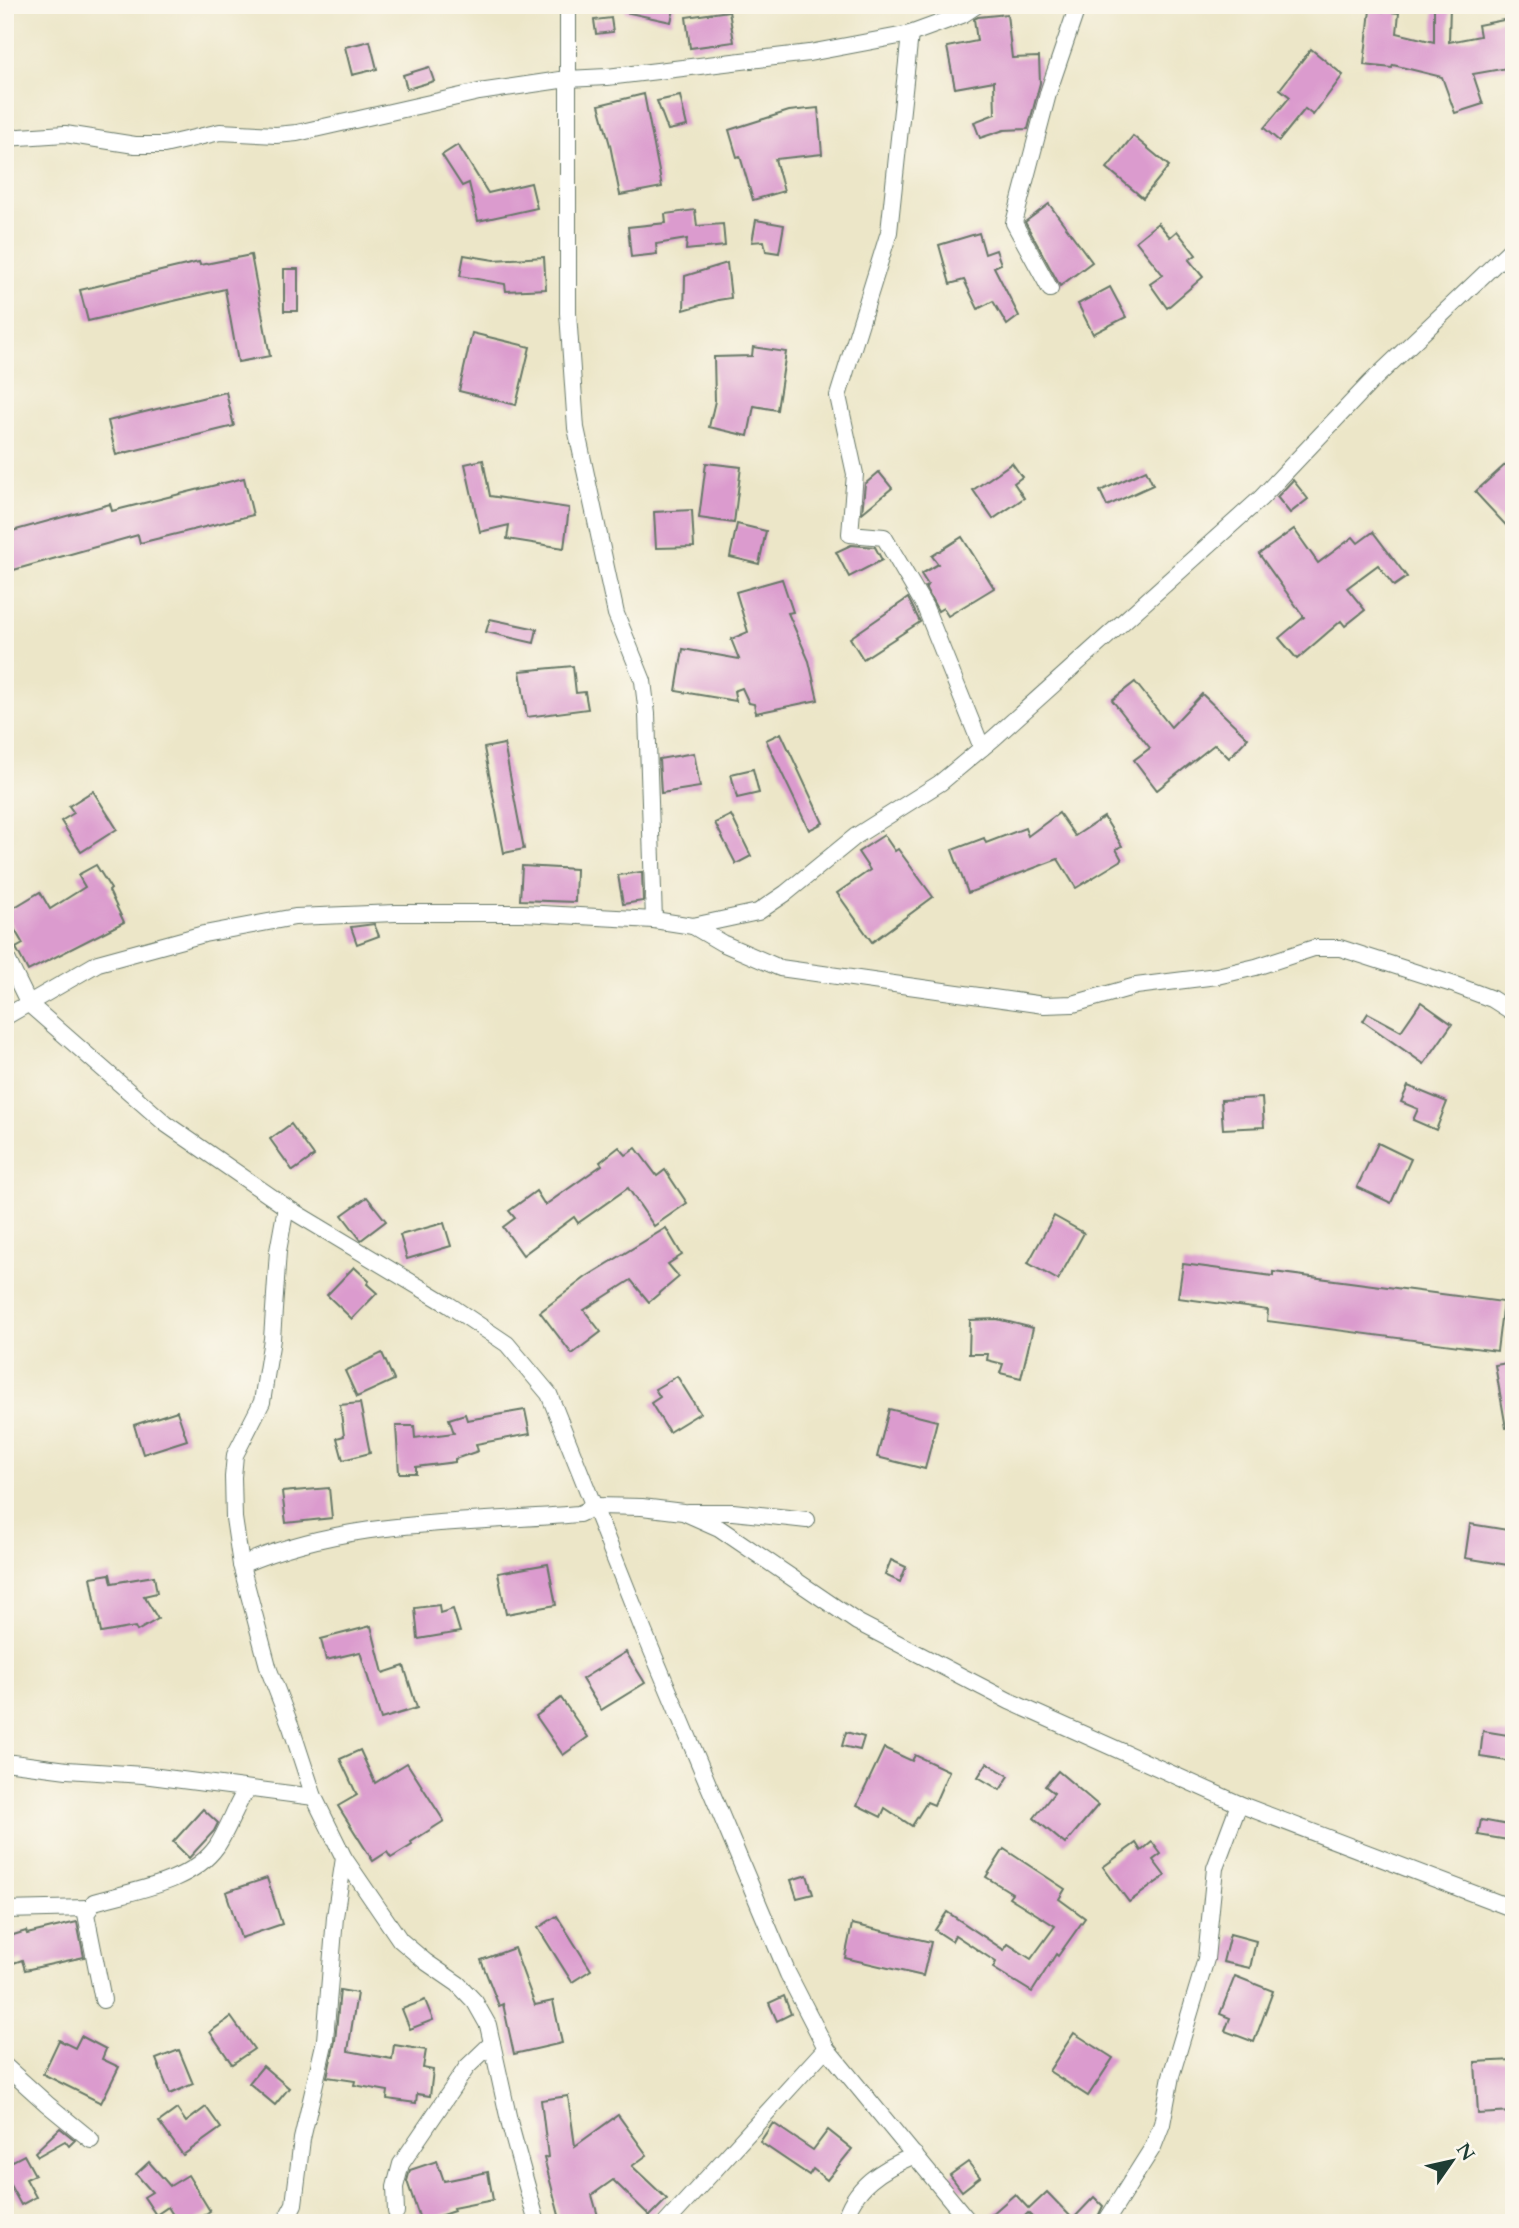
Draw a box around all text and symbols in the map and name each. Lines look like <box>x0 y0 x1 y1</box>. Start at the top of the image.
north arrow <box>1418 2126 1488 2196</box>
text: N <box>1450 2138 1481 2167</box>

